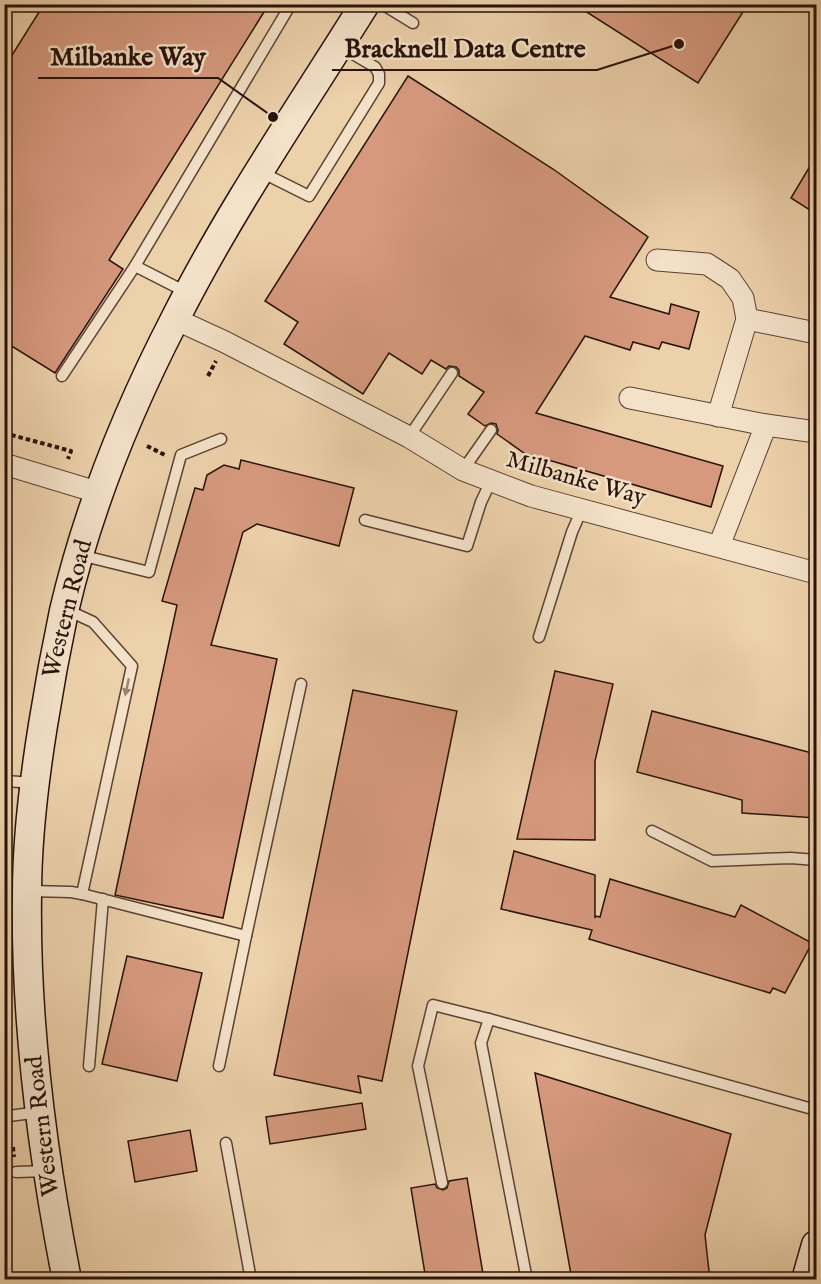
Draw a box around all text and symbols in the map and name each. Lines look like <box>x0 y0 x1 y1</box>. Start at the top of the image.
callout: Bracknell Data Centre <box>332 26 597 70</box>
text: Bracknell Data Centre <box>344 33 586 66</box>
callout: Milbanke Way <box>38 34 218 78</box>
text: Milbanke Way <box>50 41 207 74</box>
street label: Milbanke Way <box>503 444 650 514</box>
street label: Western Road <box>36 536 100 681</box>
one-way arrow <box>122 678 131 697</box>
street label: Western Road <box>19 1054 67 1198</box>

